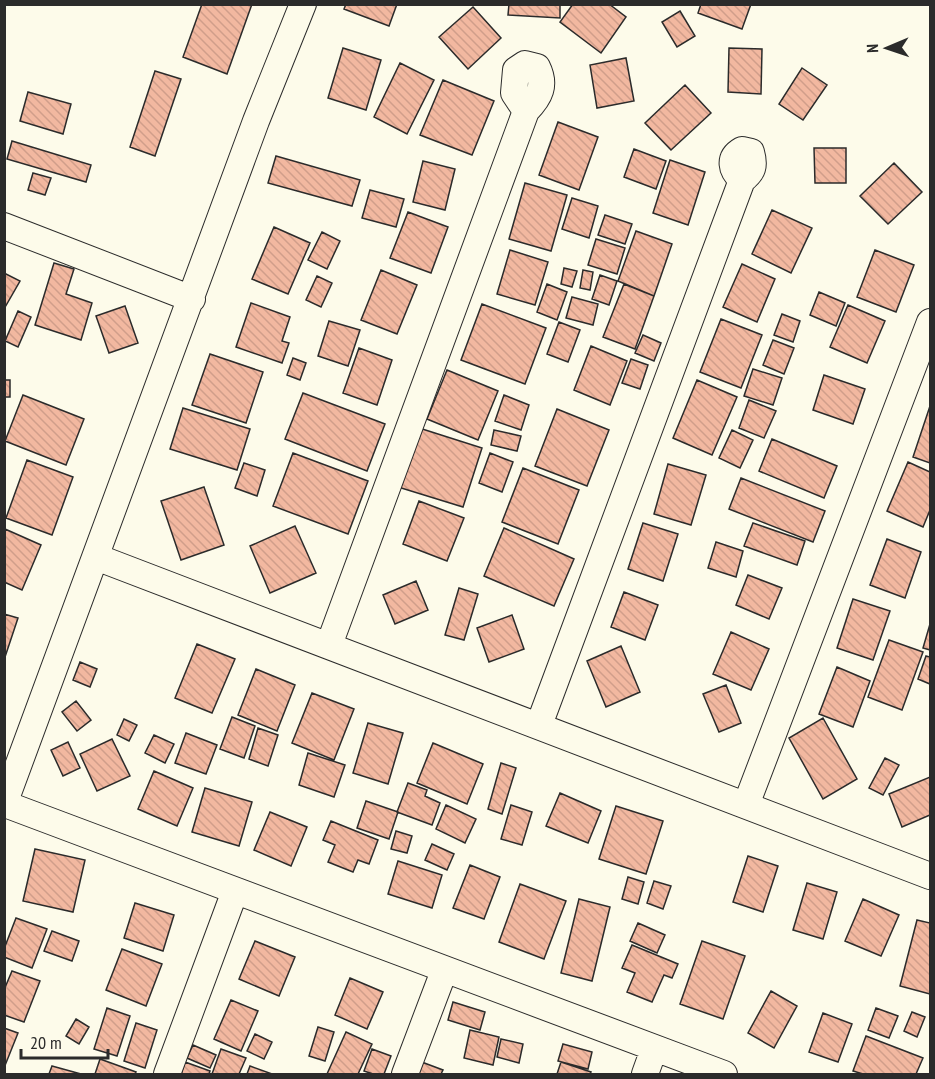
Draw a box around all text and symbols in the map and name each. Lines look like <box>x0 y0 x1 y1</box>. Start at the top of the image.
north arrow <box>857 18 917 78</box>
text: N <box>862 44 882 53</box>
scale bar <box>21 1022 108 1060</box>
text: 20 m <box>30 1031 62 1054</box>

